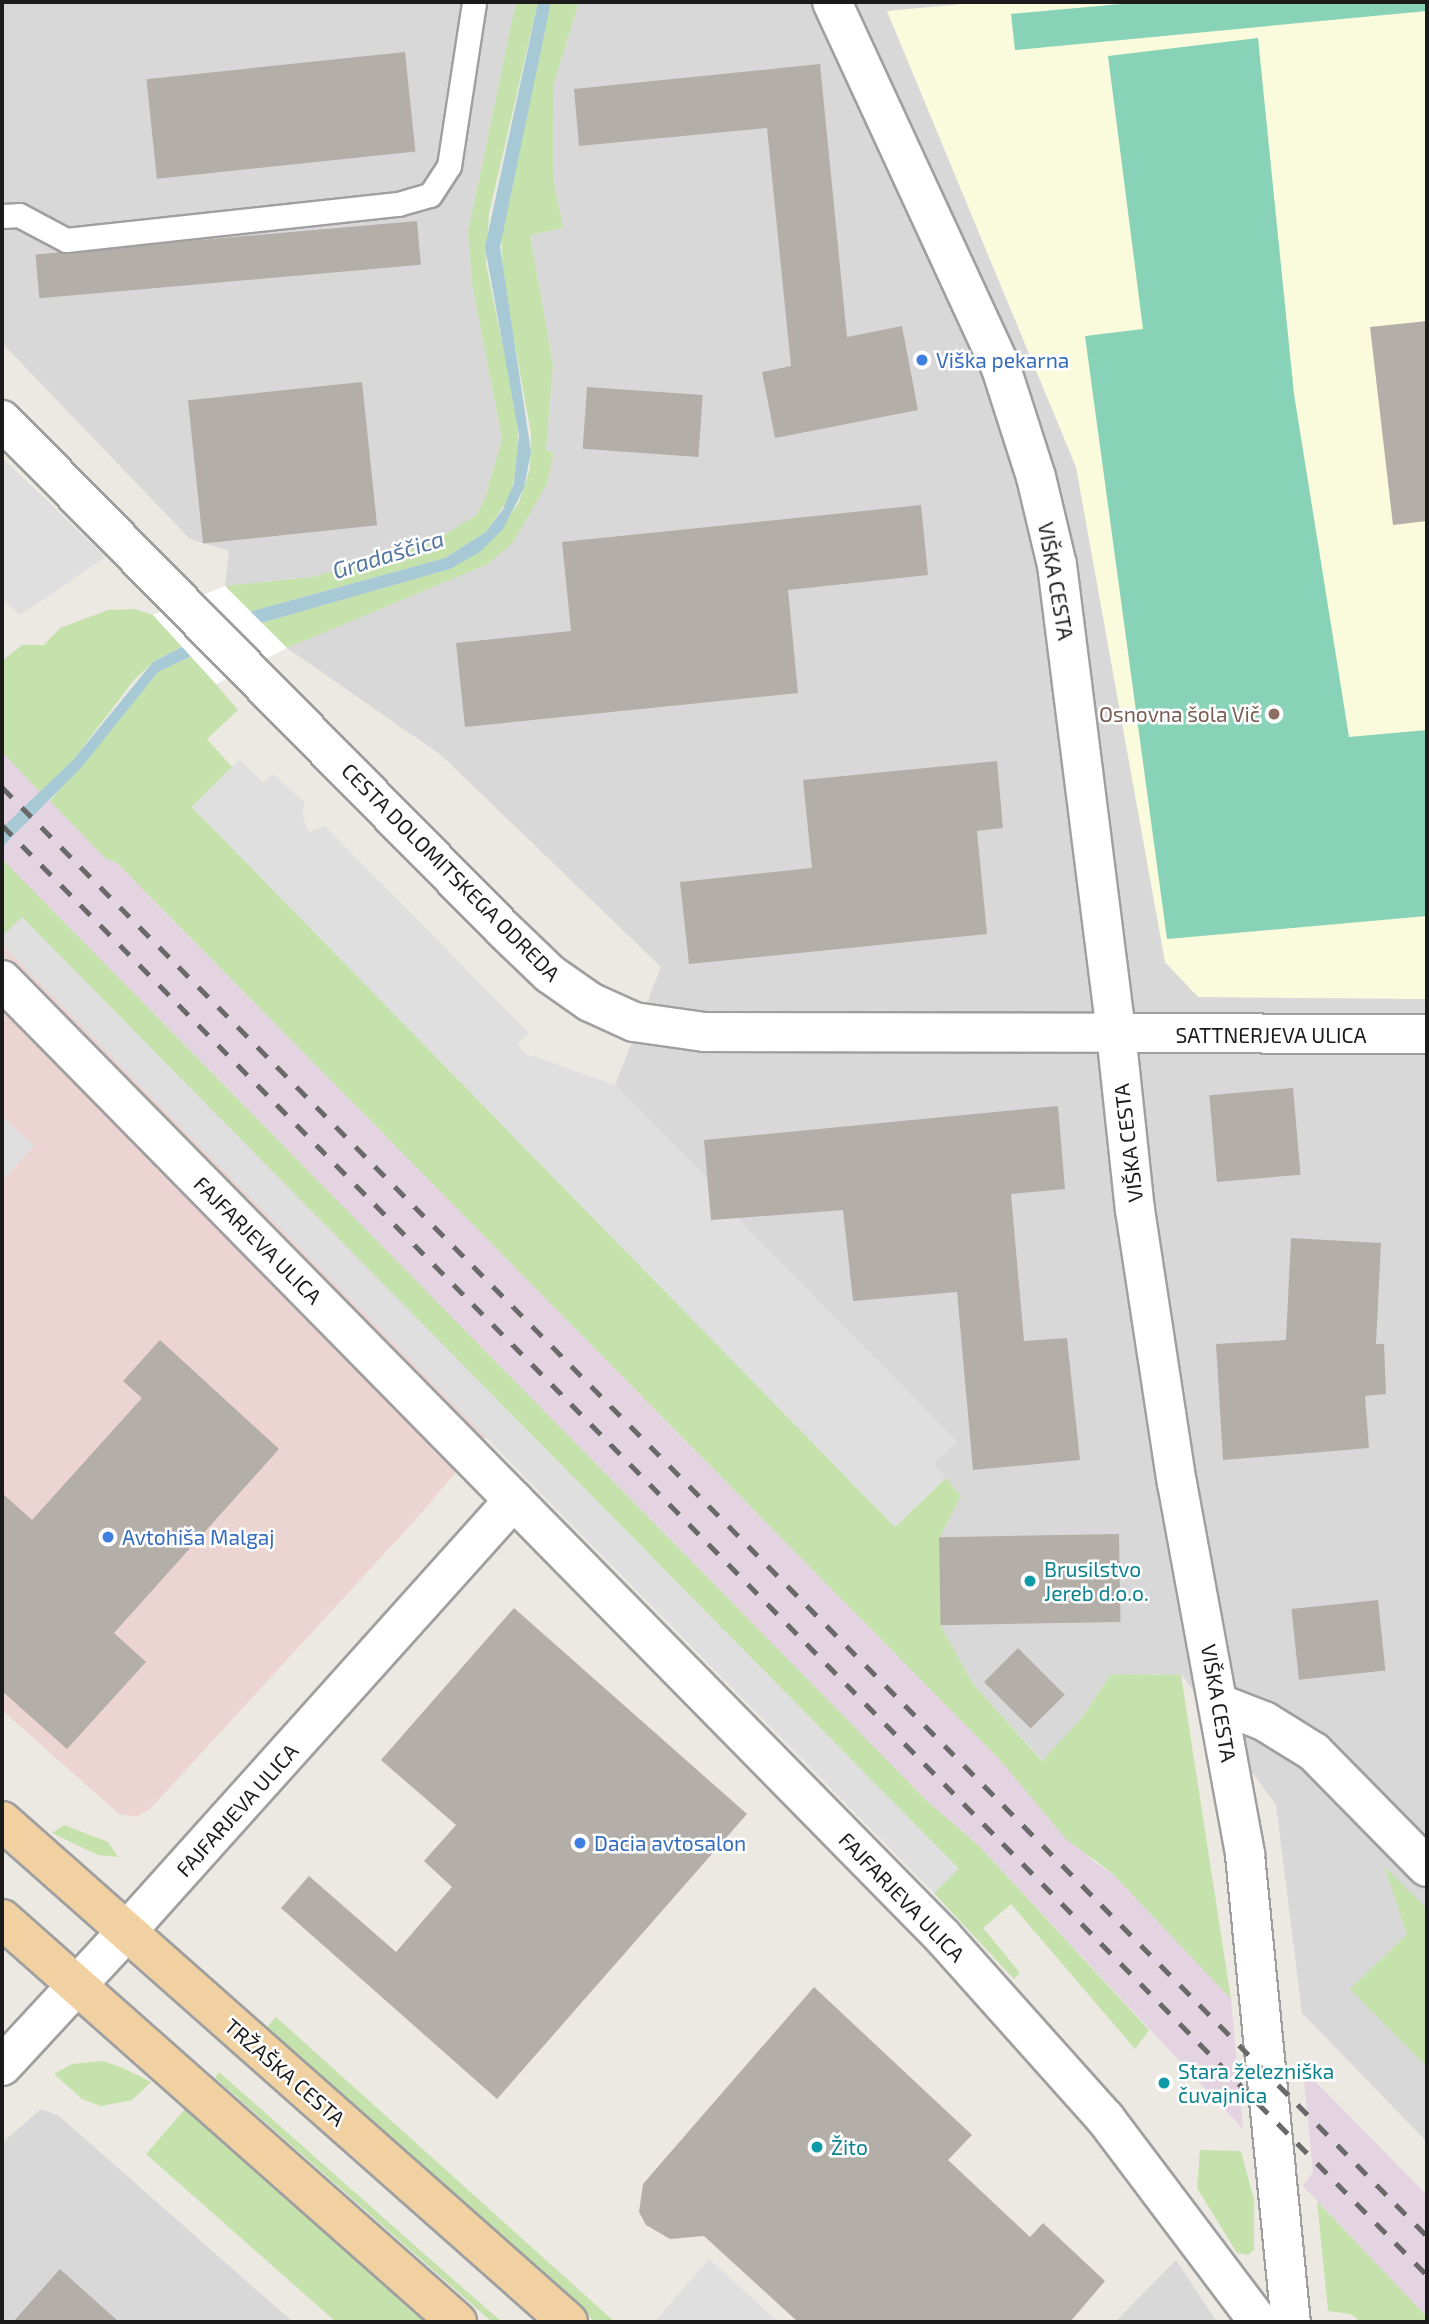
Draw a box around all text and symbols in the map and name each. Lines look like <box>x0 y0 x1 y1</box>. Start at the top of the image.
place label: Viška pekarna <box>936 347 1069 373</box>
marker: Viška pekarna <box>914 352 930 368</box>
street label: VIŠKA CESTA <box>1033 520 1079 642</box>
water label: Gradaščica <box>329 524 447 584</box>
place label: Osnovna šola Vič <box>1098 701 1260 727</box>
marker: Osnovna šola Vič <box>1266 706 1282 722</box>
street label: CESTA DOLOMITSKEGA ODREDA <box>336 757 566 987</box>
street label: SATTNERJEVA ULICA <box>1175 1022 1367 1048</box>
street label: VIŠKA CESTA <box>1108 1082 1148 1204</box>
street label: FAJFARJEVA ULICA <box>189 1171 327 1309</box>
place label: Avtohiša Malgaj <box>122 1524 275 1550</box>
marker: Avtohiša Malgaj <box>100 1529 116 1545</box>
place label: Brusilstvo Jereb d.o.o. <box>1044 1556 1149 1606</box>
marker: Brusilstvo Jereb d.o.o. <box>1022 1573 1038 1589</box>
street label: VIŠKA CESTA <box>1196 1642 1242 1764</box>
street label: FAJFARJEVA ULICA <box>171 1738 303 1882</box>
street label: FAJFARJEVA ULICA <box>834 1827 970 1967</box>
place label: Dacia avtosalon <box>594 1830 746 1856</box>
marker: Dacia avtosalon <box>572 1835 588 1851</box>
street label: TRŽAŠKA CESTA <box>220 2013 350 2131</box>
place label: Stara železniška čuvajnica <box>1178 2058 1334 2108</box>
marker: Stara železniška čuvajnica <box>1156 2075 1172 2091</box>
place label: Žito <box>831 2134 868 2160</box>
marker: Žito <box>809 2139 825 2155</box>

